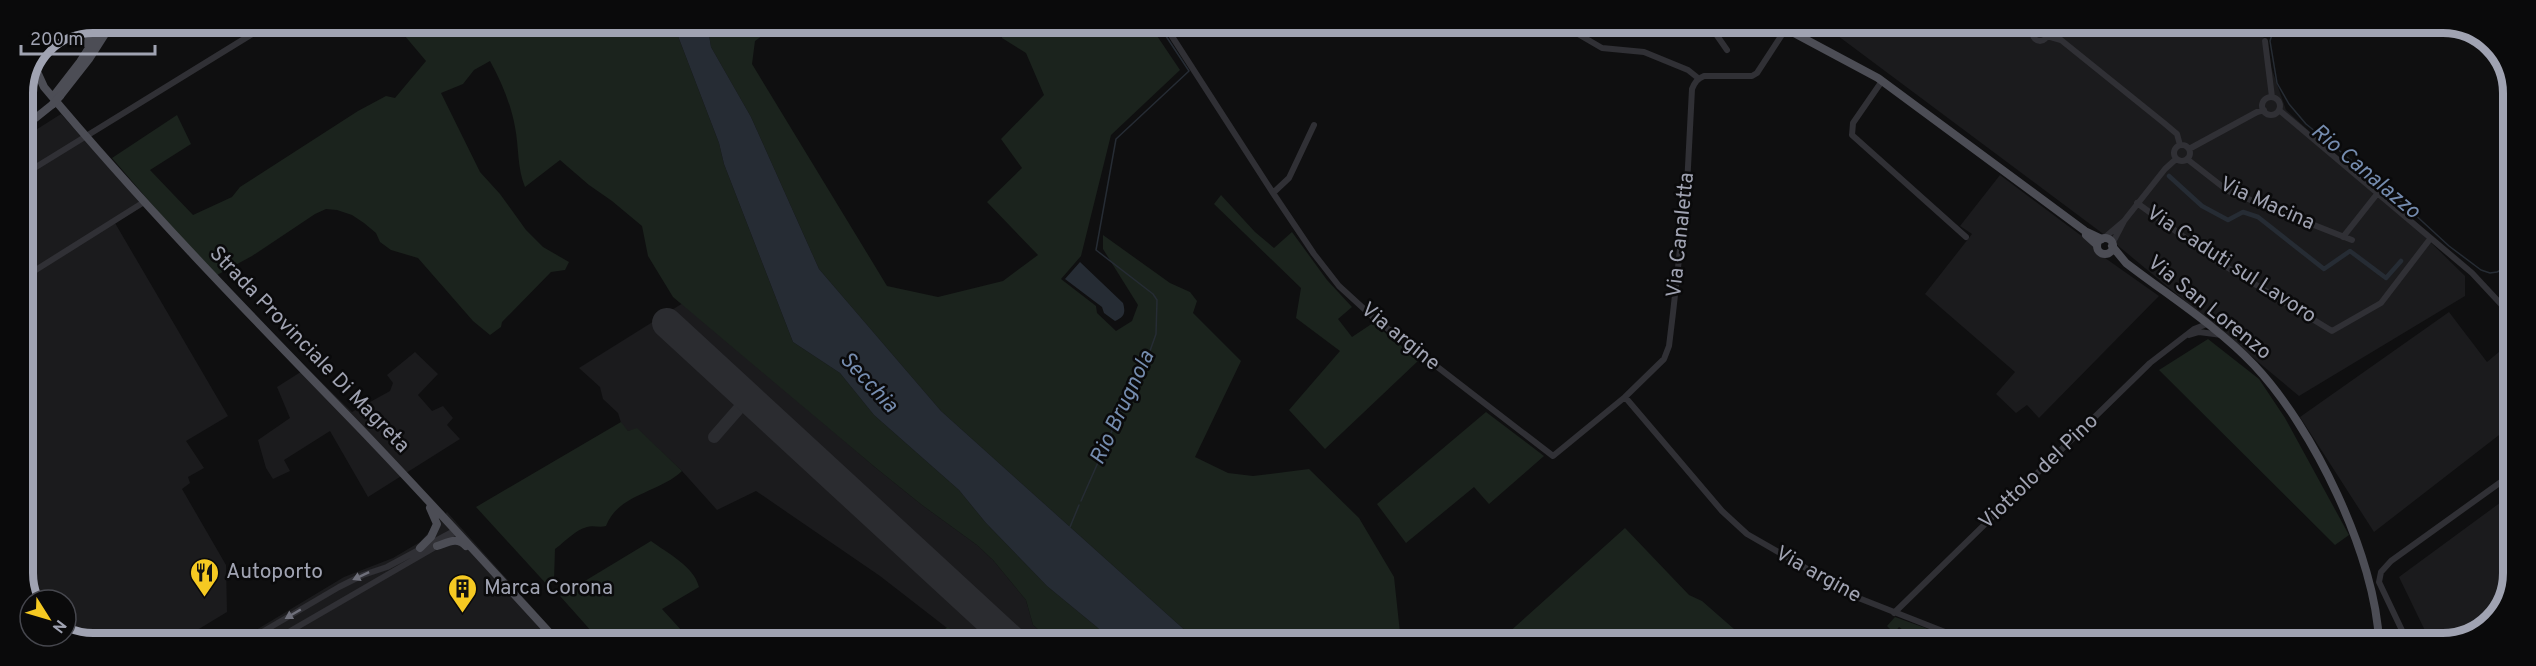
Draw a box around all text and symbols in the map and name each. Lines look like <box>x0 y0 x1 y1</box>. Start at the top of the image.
scale bar <box>21 18 154 56</box>
text: 200 m <box>30 29 83 52</box>
water label: Rio Canalazzo <box>2305 119 2425 226</box>
street label: Via Canaletta <box>1661 171 1701 299</box>
street label: Via Macina <box>2215 171 2319 237</box>
street label: Via Caduti sul Lavoro <box>2141 200 2321 330</box>
street label: Strada Provinciale Di Magreta <box>203 241 415 459</box>
street label: Via San Lorenzo <box>2141 250 2277 366</box>
street label: Via argine <box>1355 297 1445 377</box>
water label: Rio Brugnola <box>1085 346 1161 469</box>
water label: Secchia <box>833 347 903 420</box>
street label: Viottolo del Pino <box>1974 408 2104 536</box>
street label: Via argine <box>1770 540 1866 610</box>
restaurant icon: Autoporto <box>189 556 221 598</box>
place label: Autoporto <box>226 559 323 586</box>
one-way arrow <box>352 572 369 581</box>
building icon: Marca Corona <box>447 572 479 614</box>
place label: Marca Corona <box>484 575 613 602</box>
north arrow <box>18 588 78 648</box>
one-way arrow <box>284 609 301 619</box>
text: N <box>47 615 70 636</box>

